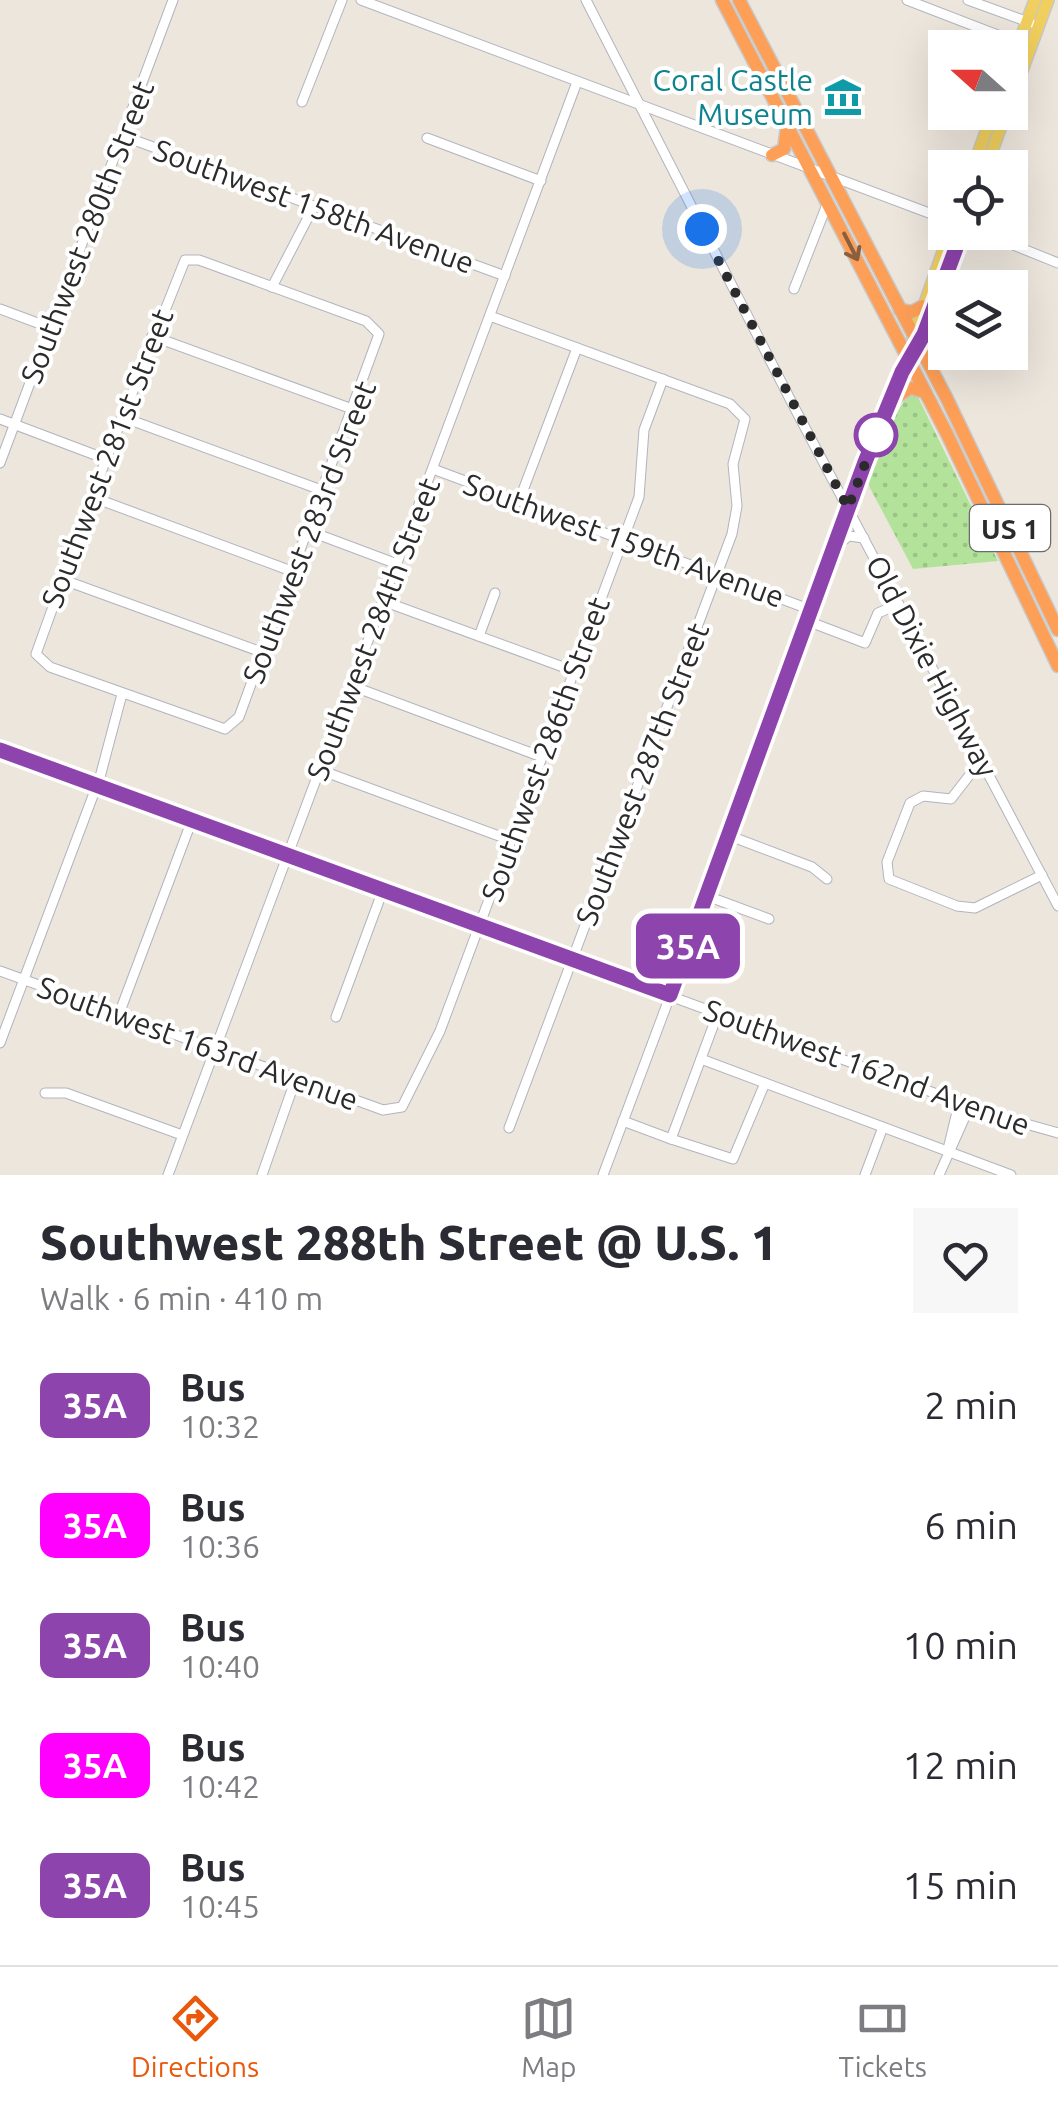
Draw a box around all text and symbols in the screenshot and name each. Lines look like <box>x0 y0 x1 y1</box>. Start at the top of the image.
north arrow <box>928 30 1028 130</box>
map controls <box>928 30 1028 370</box>
place label: Coral Castle Museum <box>653 63 813 131</box>
street label: Southwest 280th Street <box>14 76 160 388</box>
museum icon: Coral Castle Museum <box>822 76 864 118</box>
street label: Southwest 158th Avenue <box>149 132 479 280</box>
button: locate <box>928 150 1028 250</box>
your location <box>677 204 727 254</box>
one-way arrow <box>842 231 861 261</box>
button: layers <box>928 270 1028 370</box>
street label: Southwest 281st Street <box>34 304 180 612</box>
street label: Southwest 283rd Street <box>236 376 382 688</box>
unlabelled marker <box>855 414 897 456</box>
street label: Southwest 159th Avenue <box>459 466 789 614</box>
street label: Southwest 284th Street <box>300 473 446 785</box>
road number: US 1 <box>970 505 1050 551</box>
street label: Old Dixie Highway <box>859 550 1005 782</box>
street label: Southwest 286th Street <box>474 592 616 906</box>
street label: Southwest 287th Street <box>569 618 715 930</box>
line badge: 35A <box>630 914 746 978</box>
text: 35A <box>656 926 720 966</box>
street label: Southwest 163rd Avenue <box>33 969 363 1117</box>
street label: Southwest 162nd Avenue <box>699 992 1035 1142</box>
button: heart <box>913 1208 1018 1313</box>
text: Southwest 288th Street @ U.S. 1 <box>40 1215 778 1269</box>
text: Walk · 6 min · 410 m <box>40 1280 323 1316</box>
text: Bus <box>180 1366 245 1408</box>
text: 2 min <box>924 1384 1018 1426</box>
text: 35A <box>63 1385 127 1425</box>
text: 10:32 <box>180 1408 260 1444</box>
text: Bus <box>180 1486 245 1528</box>
text: 6 min <box>924 1504 1018 1546</box>
text: 35A <box>63 1505 127 1545</box>
text: 10:36 <box>180 1528 260 1564</box>
text: Bus <box>180 1606 245 1648</box>
text: 10 min <box>903 1624 1018 1666</box>
text: 35A <box>63 1625 127 1665</box>
text: 10:40 <box>180 1648 260 1684</box>
text: Bus <box>180 1726 245 1768</box>
text: 12 min <box>903 1744 1018 1786</box>
text: 35A <box>63 1745 127 1785</box>
text: 10:42 <box>180 1768 260 1804</box>
text: Bus <box>180 1846 245 1888</box>
text: 15 min <box>903 1864 1018 1906</box>
text: 35A <box>63 1865 127 1905</box>
text: 10:45 <box>180 1888 260 1924</box>
tab: Directions <box>131 1991 259 2082</box>
tab: Map <box>521 1991 576 2082</box>
tab: Tickets <box>839 1991 927 2082</box>

